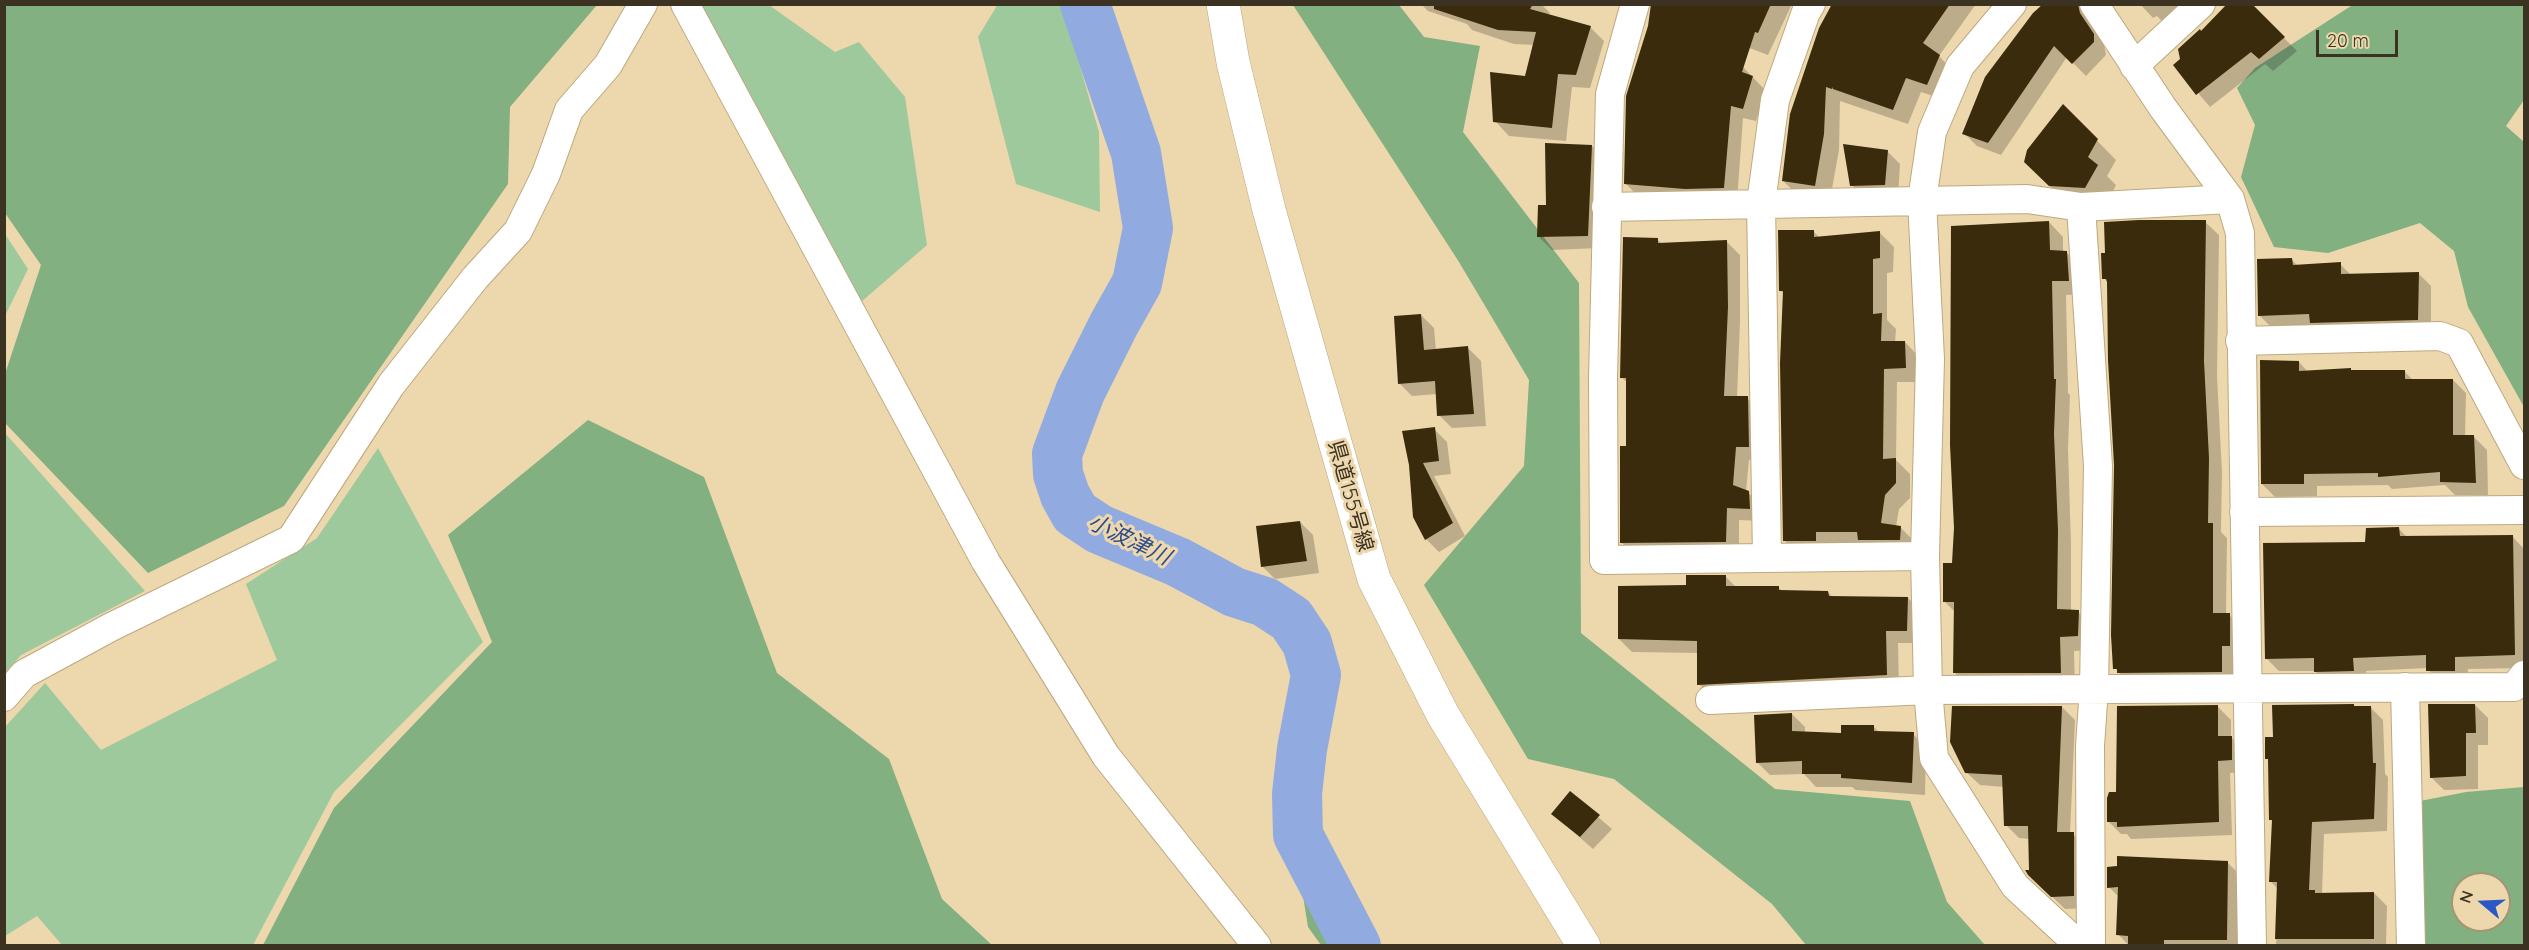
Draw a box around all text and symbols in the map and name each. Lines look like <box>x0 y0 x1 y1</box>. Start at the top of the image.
scale bar <box>2319 18 2402 56</box>
text: 20 m <box>2327 29 2369 52</box>
street label: 県道155号線 <box>1322 437 1378 555</box>
water label: 小波津川 <box>1084 509 1174 571</box>
north arrow <box>2451 872 2511 932</box>
text: N <box>2454 888 2477 906</box>

